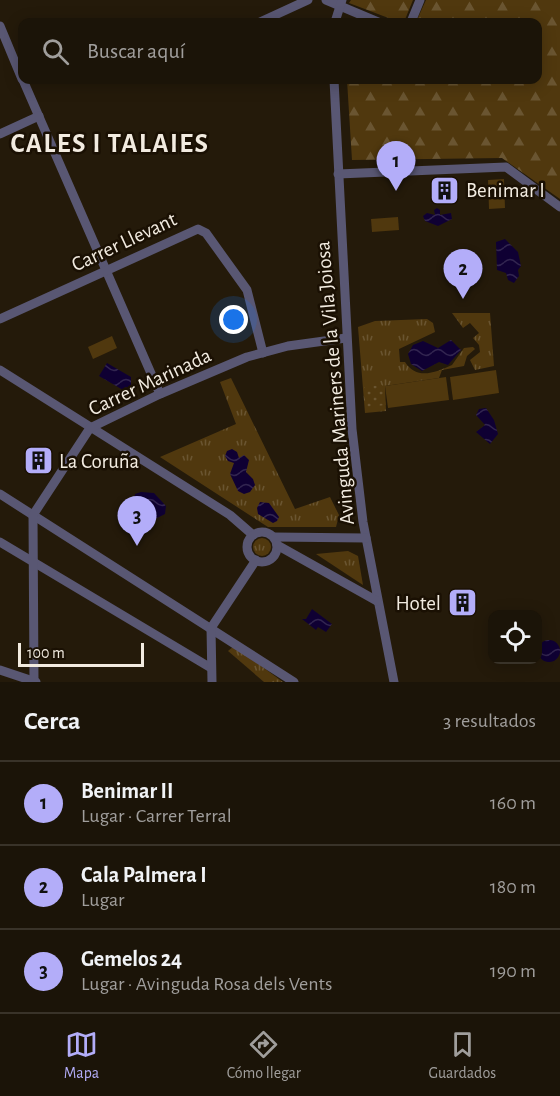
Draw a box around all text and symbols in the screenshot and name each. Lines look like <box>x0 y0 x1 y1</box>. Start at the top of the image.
search box <box>18 18 542 84</box>
icon: search <box>39 35 72 68</box>
text: Buscar aquí <box>87 40 185 62</box>
district label: CALES I TALAIES <box>10 130 210 157</box>
pin: 1 <box>376 142 416 191</box>
building icon: Benimar I <box>429 174 461 206</box>
place label: Benimar I <box>466 180 545 201</box>
street label: Carrer Llevant <box>68 208 180 275</box>
street label: Avinguda Mariners de la Vila Joiosa <box>312 240 358 526</box>
pin: 2 <box>444 250 482 299</box>
your location <box>219 305 248 334</box>
street label: Carrer Marinada <box>85 344 215 420</box>
building icon: La Coruña <box>22 445 54 477</box>
place label: La Coruña <box>59 451 140 472</box>
pin: 3 <box>118 496 156 546</box>
building icon: Hotel <box>446 587 478 619</box>
place label: Hotel <box>395 593 441 614</box>
map controls <box>488 610 542 664</box>
button: locate <box>488 610 542 664</box>
scale bar <box>18 640 144 668</box>
text: 100 m <box>27 645 65 661</box>
text: Cerca <box>24 708 81 734</box>
text: 3 resultados <box>443 711 536 731</box>
text: Benimar II <box>81 780 174 802</box>
text: 1 <box>40 793 47 813</box>
text: 160 m <box>490 793 536 813</box>
text: Lugar · Carrer Terral <box>81 806 232 826</box>
text: Cala Palmera I <box>81 864 207 886</box>
text: 2 <box>39 877 48 897</box>
text: 180 m <box>490 877 536 897</box>
text: Lugar <box>81 890 124 910</box>
text: Gemelos 24 <box>81 948 182 970</box>
text: 3 <box>39 961 48 981</box>
text: 190 m <box>490 961 536 981</box>
text: Lugar · Avinguda Rosa dels Vents <box>81 974 332 994</box>
tab: Mapa <box>64 1028 99 1083</box>
tab: Cómo llegar <box>227 1028 301 1083</box>
tab: Guardados <box>429 1028 496 1083</box>

